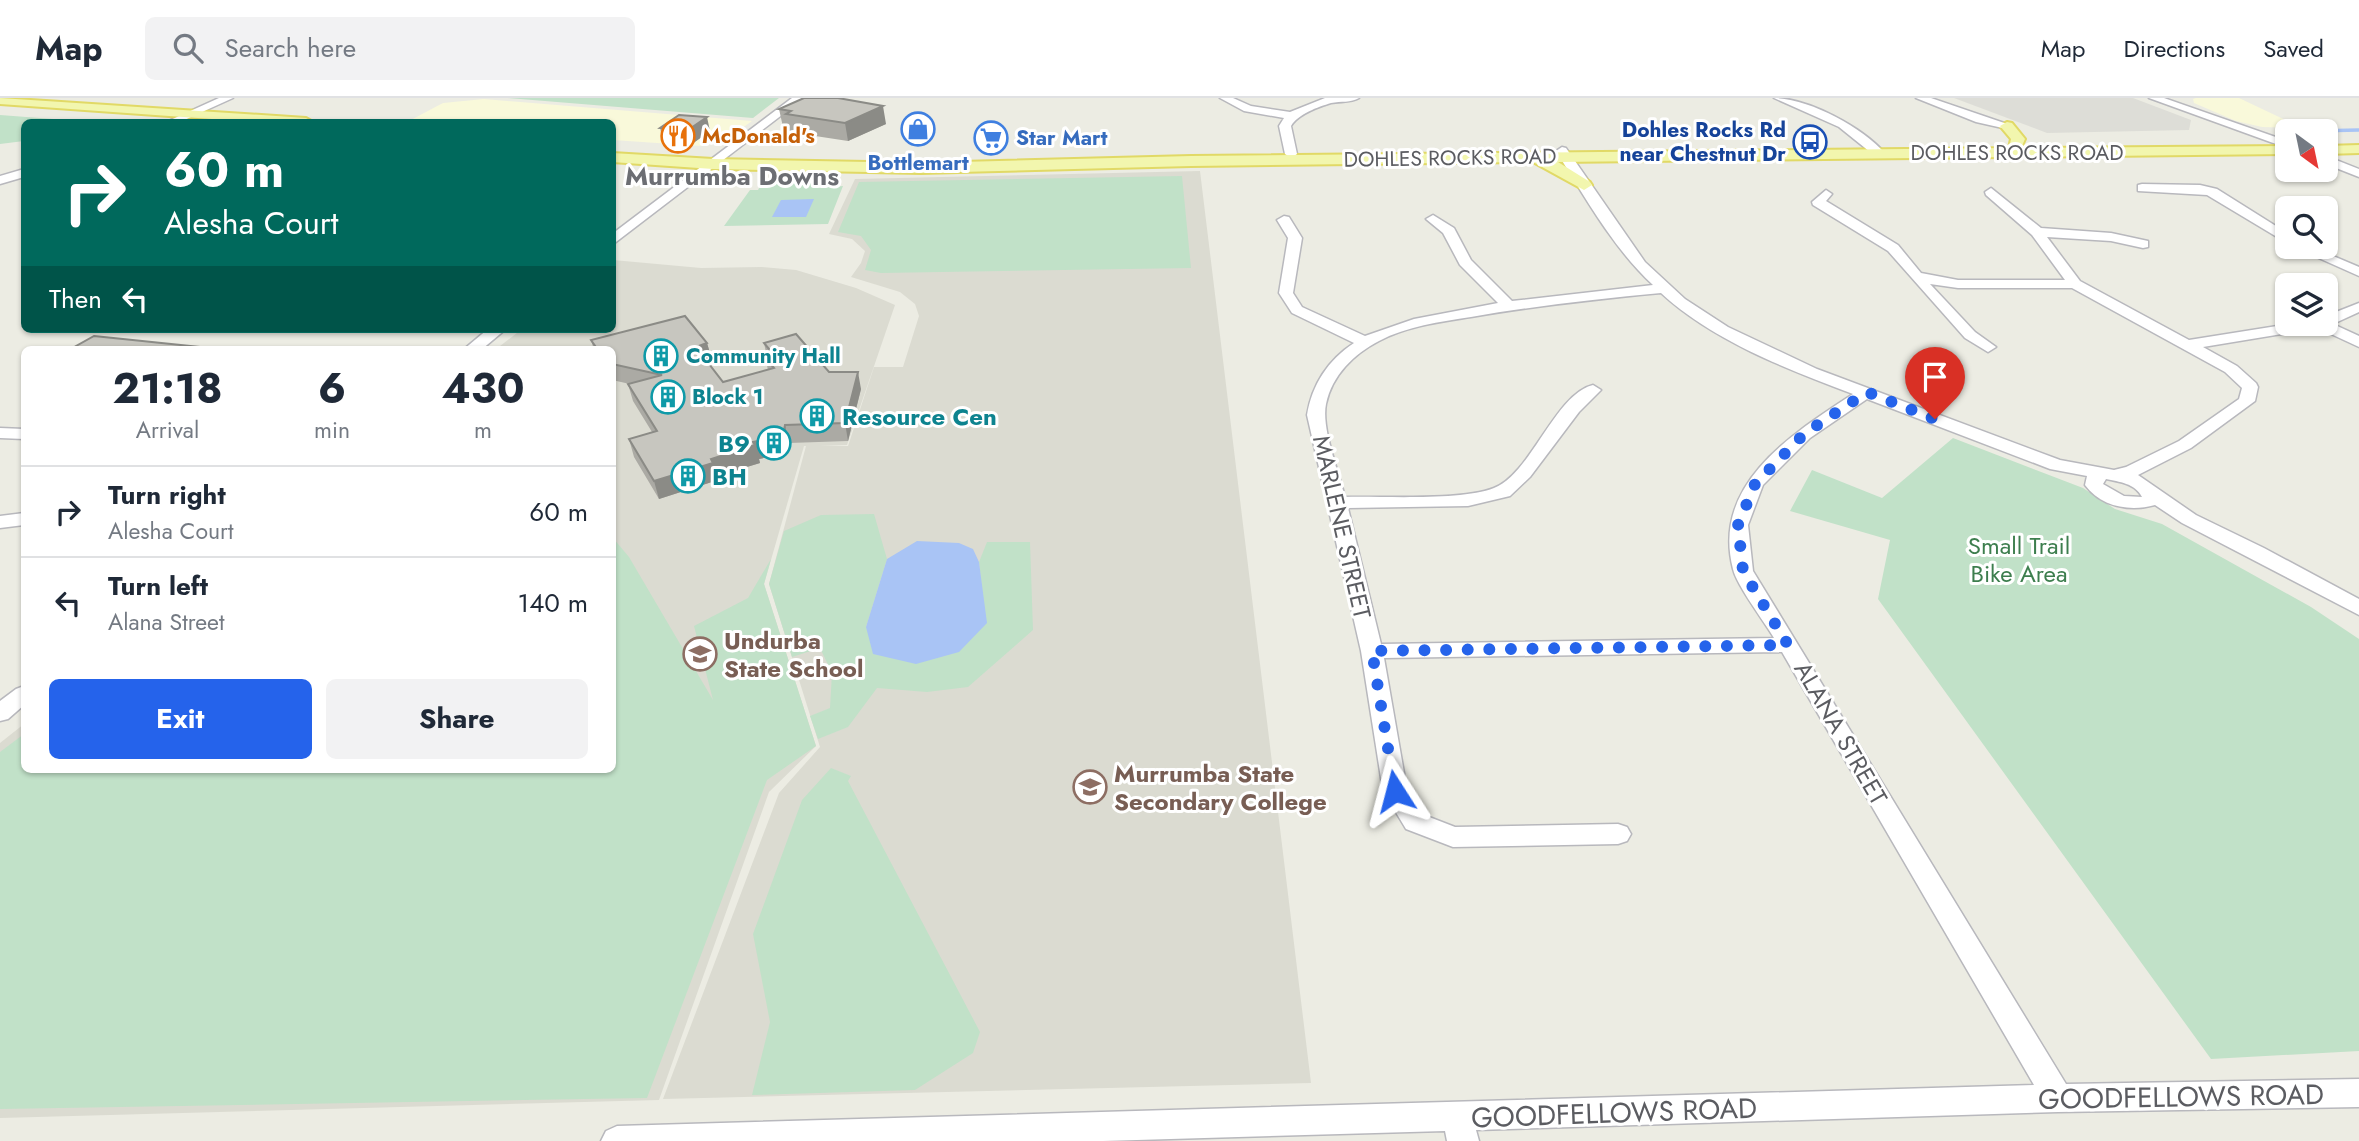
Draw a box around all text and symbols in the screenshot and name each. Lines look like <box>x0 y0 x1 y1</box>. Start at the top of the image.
search box <box>145 17 635 80</box>
text: Map <box>35 25 103 72</box>
icon: search <box>169 29 207 67</box>
text: Search here <box>225 29 356 67</box>
text: Map <box>2041 31 2086 66</box>
text: Directions <box>2124 31 2225 66</box>
text: Saved <box>2263 31 2324 66</box>
shop icon: Bottlemart <box>899 110 937 148</box>
place label: Dohles Rocks Rd near Chestnut Dr <box>1620 115 1786 169</box>
restaurant icon: McDonald's <box>659 117 697 155</box>
supermarket icon: Star Mart <box>972 119 1010 157</box>
north arrow <box>2275 119 2338 182</box>
map controls <box>2275 119 2338 336</box>
place label: McDonald's <box>702 121 815 151</box>
place label: Star Mart <box>1016 123 1108 153</box>
bus stop icon: Dohles Rocks Rd near Chestnut Dr <box>1791 123 1829 161</box>
text: 60 m <box>164 135 284 205</box>
street label: DOHLES ROCKS ROAD <box>1911 138 2123 168</box>
street label: DOHLES ROCKS ROAD <box>1343 141 1557 175</box>
icon: right <box>49 147 140 238</box>
place label: Bottlemart <box>867 148 969 178</box>
district label: Murrumba Downs <box>625 157 839 195</box>
button: search <box>2275 196 2338 259</box>
text: Alesha Court <box>164 200 339 246</box>
button: layers <box>2275 273 2338 336</box>
text: Then <box>49 280 102 318</box>
icon: left <box>116 280 154 318</box>
building icon: Community Hall <box>642 337 680 375</box>
place label: Community Hall <box>686 341 841 371</box>
pin <box>1905 347 1965 419</box>
text: 21:18 <box>112 358 223 419</box>
text: 6 <box>318 358 346 419</box>
text: 430 <box>441 358 525 419</box>
icon: arrive <box>1916 358 1954 396</box>
building icon: Block 1 <box>649 378 687 416</box>
place label: Block 1 <box>692 382 763 412</box>
building icon: Resource Cen <box>798 397 836 435</box>
place label: Resource Cen <box>842 399 997 434</box>
text: Arrival <box>136 413 199 447</box>
text: min <box>314 413 350 447</box>
text: m <box>474 413 492 447</box>
building icon: B9 <box>755 424 793 462</box>
place label: B9 <box>718 426 750 461</box>
street label: MARLENE STREET <box>1304 432 1380 622</box>
building icon: BH <box>669 457 707 495</box>
place label: BH <box>712 459 747 494</box>
text: Turn right <box>108 476 226 514</box>
icon: right <box>49 493 87 531</box>
text: 60 m <box>529 493 588 531</box>
text: Alesha Court <box>108 514 233 548</box>
park label: Small Trail Bike Area <box>1968 528 2070 591</box>
text: Turn left <box>108 567 208 605</box>
icon: left <box>49 584 87 622</box>
text: 140 m <box>517 584 588 622</box>
text: Alana Street <box>108 605 224 639</box>
place label: Undurba State School <box>724 623 863 686</box>
school or university icon: Undurba State School <box>681 635 719 673</box>
street label: ALANA STREET <box>1786 655 1896 811</box>
button: Exit <box>49 679 312 759</box>
button: Share <box>326 679 588 759</box>
position arrow <box>1358 754 1432 828</box>
place label: Murrumba State Secondary College <box>1114 756 1327 819</box>
school or university icon: Murrumba State Secondary College <box>1071 768 1109 806</box>
street label: GOODFELLOWS ROAD <box>2038 1074 2324 1120</box>
street label: GOODFELLOWS ROAD <box>1470 1088 1758 1138</box>

